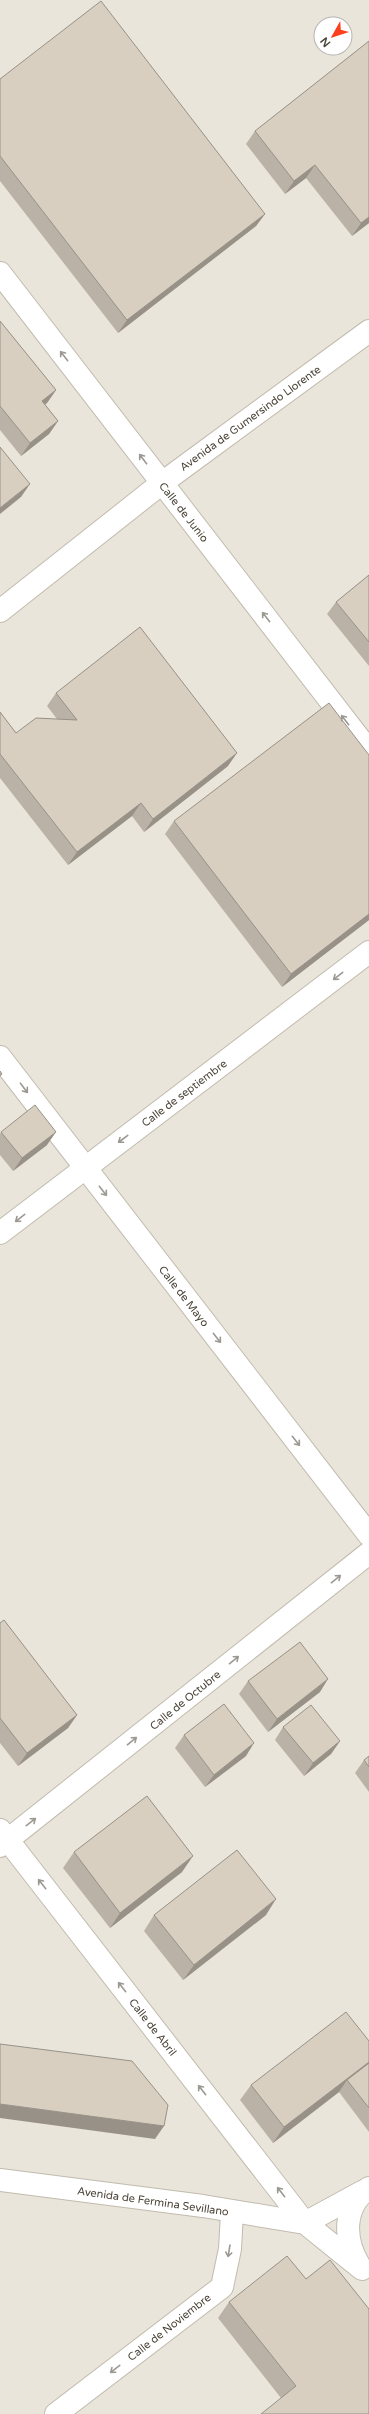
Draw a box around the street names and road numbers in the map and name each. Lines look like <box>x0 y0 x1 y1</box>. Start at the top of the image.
street label: Avenida de Gumersindo Llorente <box>177 363 323 474</box>
street label: Calle de Junio <box>156 480 211 545</box>
street label: Calle de septiembre <box>139 1057 229 1130</box>
street label: Calle de Mayo <box>156 1263 212 1330</box>
street label: Calle de Octubre <box>147 1668 223 1733</box>
street label: Calle de Abril <box>126 1996 179 2059</box>
street label: Avenida de Fermina Sevillano <box>76 2184 230 2219</box>
street label: Calle de Noviembre <box>125 2291 213 2364</box>

